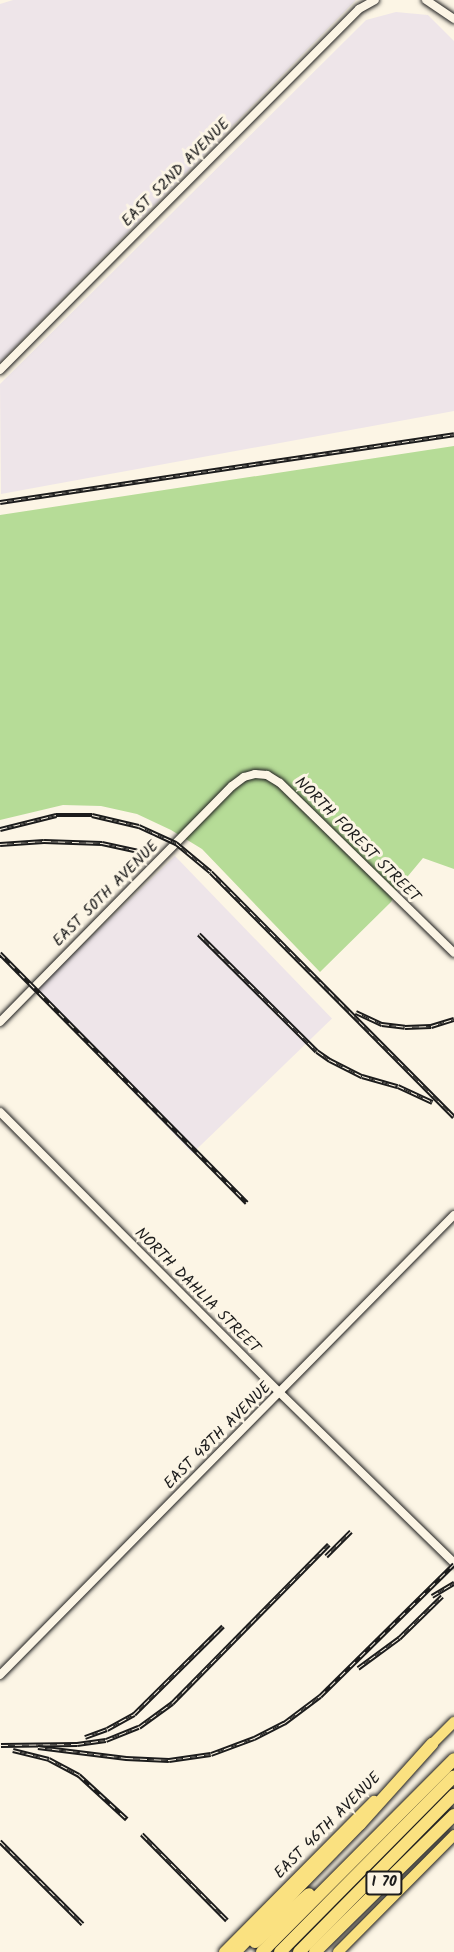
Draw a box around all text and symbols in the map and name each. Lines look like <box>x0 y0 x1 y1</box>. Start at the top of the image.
street label: EAST 52ND AVENUE <box>118 115 234 231</box>
street label: NORTH FOREST STREET <box>290 773 424 907</box>
street label: EAST 50TH AVENUE <box>49 837 163 951</box>
street label: NORTH DAHLIA STREET <box>130 1224 264 1358</box>
street label: EAST 48TH AVENUE <box>160 1378 276 1494</box>
street label: EAST 46TH AVENUE <box>271 1769 385 1883</box>
road number: I 70 <box>364 1871 404 1895</box>

